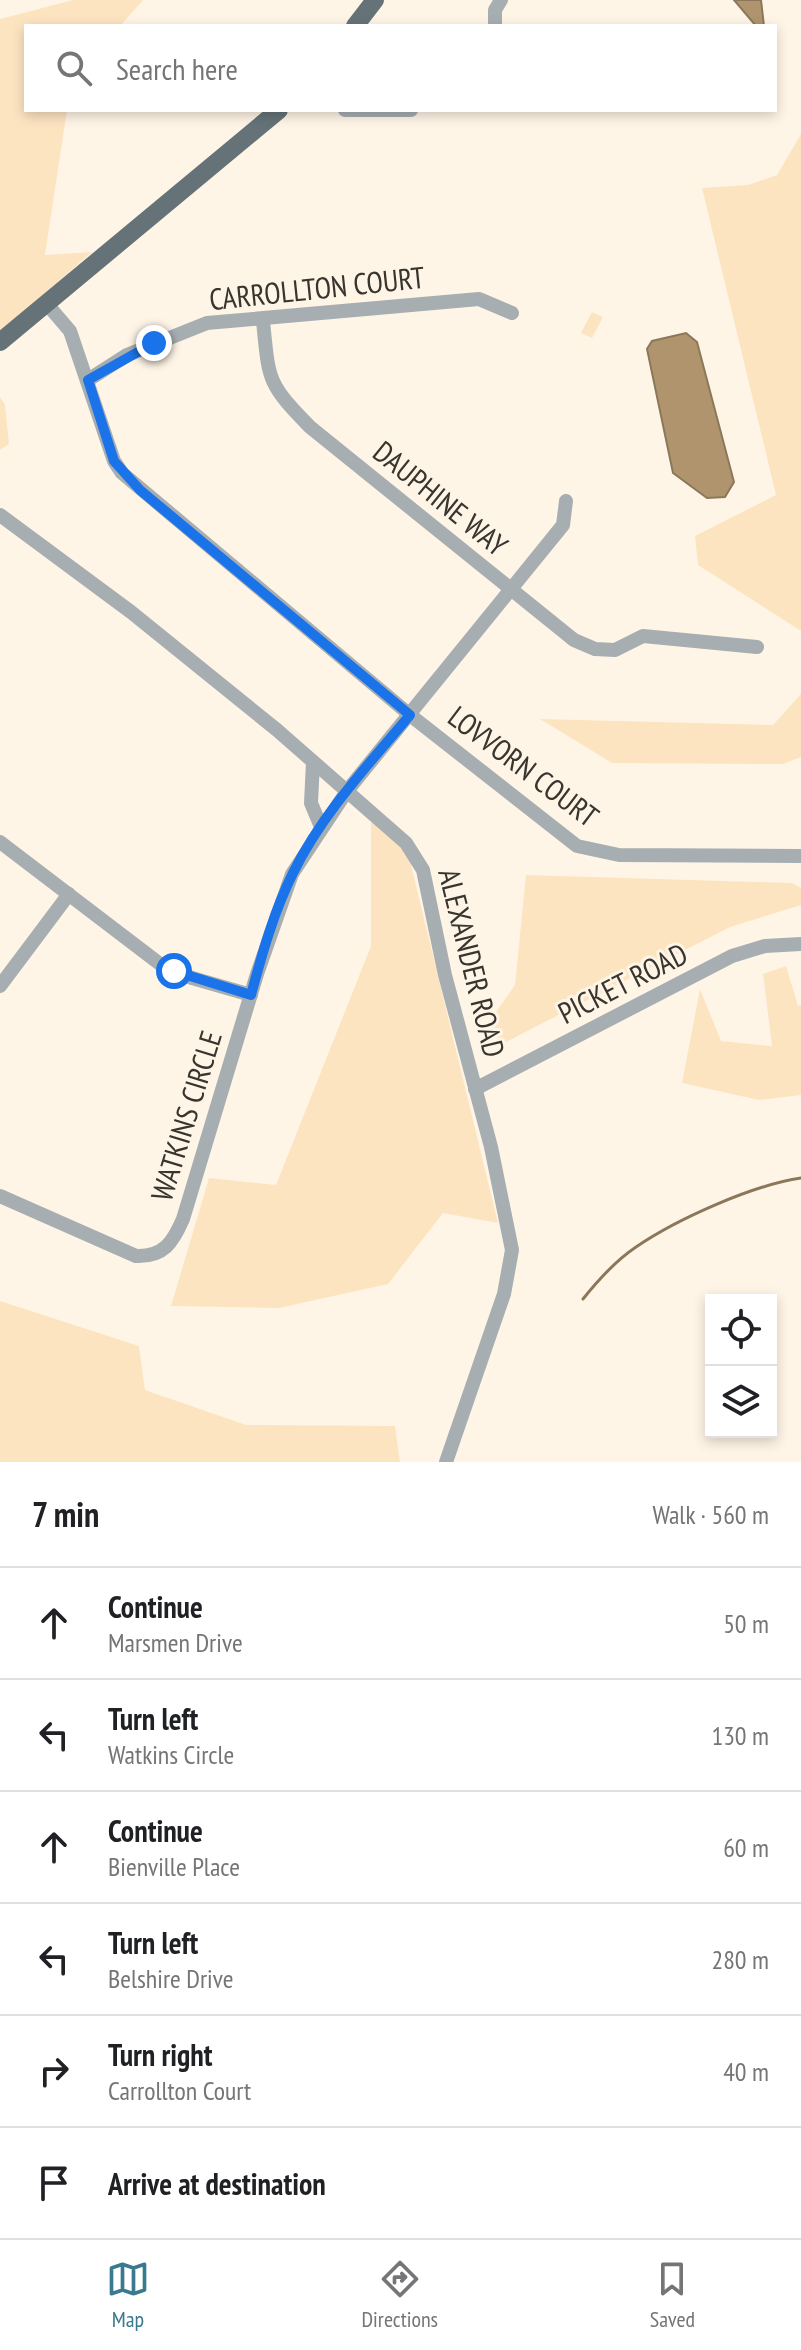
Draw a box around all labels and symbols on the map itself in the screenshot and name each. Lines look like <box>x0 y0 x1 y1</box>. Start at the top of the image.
street label: CARROLLTON COURT <box>207 257 426 318</box>
route end <box>136 325 172 361</box>
street label: DAUPHINE WAY <box>366 432 516 564</box>
street label: LOVVORN COURT <box>441 697 607 835</box>
street label: ALEXANDER ROAD <box>430 864 515 1061</box>
street label: PICKET ROAD <box>551 933 694 1032</box>
route start <box>156 953 192 989</box>
street label: WATKINS CIRCLE <box>141 1026 230 1205</box>

